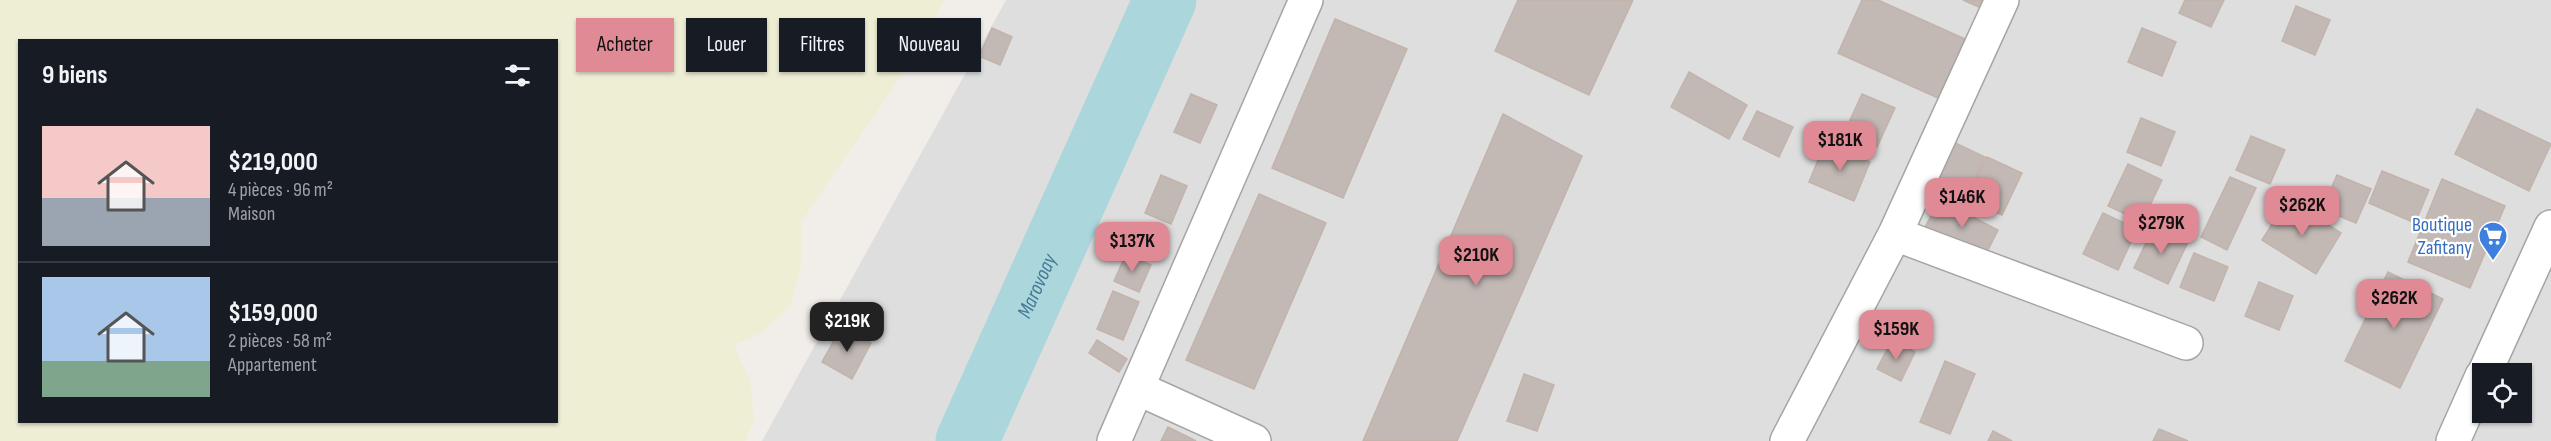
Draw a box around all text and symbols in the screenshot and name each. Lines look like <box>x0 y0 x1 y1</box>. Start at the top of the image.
chip: Acheter <box>576 18 674 72</box>
chip: Louer <box>686 18 767 72</box>
chip: Filtres <box>779 18 865 72</box>
chip: Nouveau <box>877 18 981 72</box>
icon: filters <box>501 59 534 92</box>
text: 9 biens <box>42 60 108 91</box>
pin: $181K <box>1798 121 1882 172</box>
text: $181K <box>1817 128 1863 152</box>
text: $219,000 <box>228 147 318 178</box>
icon: home <box>90 150 162 222</box>
text: 4 pièces · 96 m² <box>228 178 333 202</box>
pin: $146K <box>1920 178 2004 229</box>
text: $146K <box>1939 185 1985 209</box>
pin: $262K <box>2260 186 2344 237</box>
text: $262K <box>2278 193 2326 217</box>
text: Maison <box>228 202 275 226</box>
pin: $279K <box>2119 204 2203 255</box>
text: $279K <box>2137 211 2185 235</box>
place label: Boutique Zafitany <box>2412 213 2472 260</box>
supermarket icon: Boutique Zafitany <box>2477 220 2509 262</box>
pin: $137K <box>1090 222 1174 273</box>
text: $137K <box>1109 229 1155 253</box>
pin: $210K <box>1434 236 1518 287</box>
text: $210K <box>1453 243 1499 267</box>
water label: Marovoay <box>1011 249 1062 322</box>
pin: $262K <box>2352 279 2436 330</box>
text: $262K <box>2370 286 2418 310</box>
text: $159,000 <box>228 298 318 329</box>
icon: home <box>90 301 162 373</box>
pin: $219K <box>805 302 889 353</box>
text: $219K <box>824 309 870 333</box>
pin: $159K <box>1854 310 1938 361</box>
text: $159K <box>1873 317 1919 341</box>
text: 2 pièces · 58 m² <box>228 329 332 353</box>
text: Appartement <box>228 353 317 377</box>
map controls <box>2472 363 2532 423</box>
button: locate <box>2472 363 2532 423</box>

